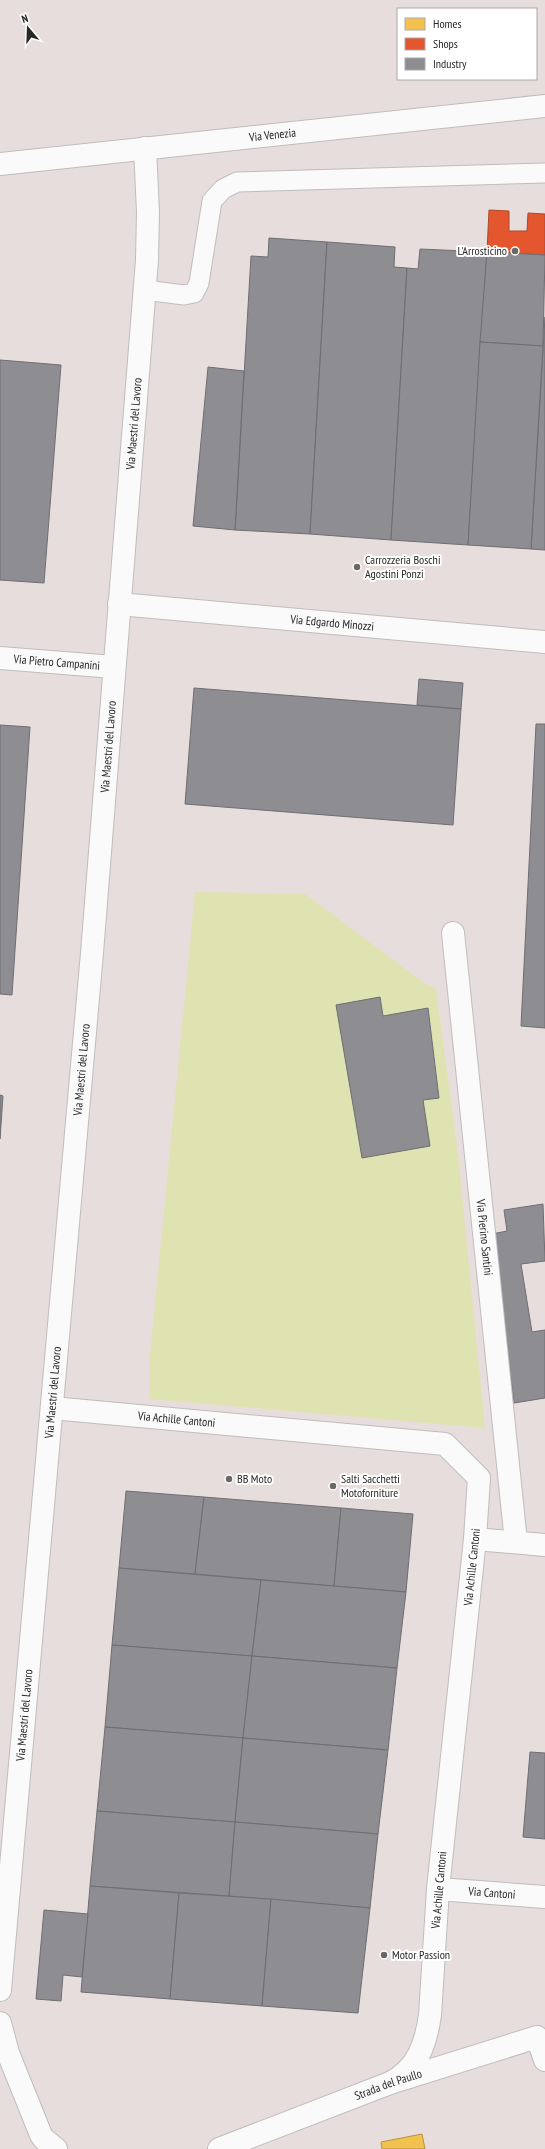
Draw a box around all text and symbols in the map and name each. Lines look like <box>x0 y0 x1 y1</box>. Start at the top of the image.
north arrow <box>8 8 48 48</box>
legend <box>397 8 537 80</box>
text: N <box>20 11 30 26</box>
text: Homes <box>433 16 461 31</box>
text: Shops <box>433 36 458 51</box>
text: Industry <box>433 56 467 71</box>
street label: Via Venezia <box>247 125 297 145</box>
place label: L'Arrosticino <box>458 243 507 258</box>
marker: L'Arrosticino <box>510 246 520 256</box>
street label: Via Maestri del Lavoro <box>122 377 145 471</box>
place label: Carrozzeria Boschi Agostini Ponzi <box>365 552 441 581</box>
marker: Carrozzeria Boschi Agostini Ponzi <box>352 562 362 572</box>
street label: Via Edgardo Minozzi <box>289 611 375 634</box>
street label: Via Pietro Campanini <box>12 651 101 673</box>
street label: Via Maestri del Lavoro <box>97 700 119 794</box>
street label: Via Maestri del Lavoro <box>70 1023 93 1117</box>
street label: Via Pierino Santini <box>473 1198 496 1276</box>
street label: Via Maestri del Lavoro <box>41 1346 64 1440</box>
street label: Via Achille Cantoni <box>136 1408 216 1430</box>
place label: BB Moto <box>237 1471 272 1486</box>
place label: Salti Sacchetti Motoforniture <box>341 1471 400 1500</box>
marker: BB Moto <box>224 1474 234 1484</box>
marker: Salti Sacchetti Motoforniture <box>328 1481 338 1491</box>
street label: Via Achille Cantoni <box>460 1528 483 1607</box>
street label: Via Maestri del Lavoro <box>12 1668 35 1763</box>
street label: Via Achille Cantoni <box>428 1851 449 1930</box>
street label: Via Cantoni <box>467 1883 516 1902</box>
place label: Motor Passion <box>392 1947 450 1962</box>
marker: Motor Passion <box>379 1950 389 1960</box>
street label: Strada del Paullo <box>352 2066 424 2103</box>

